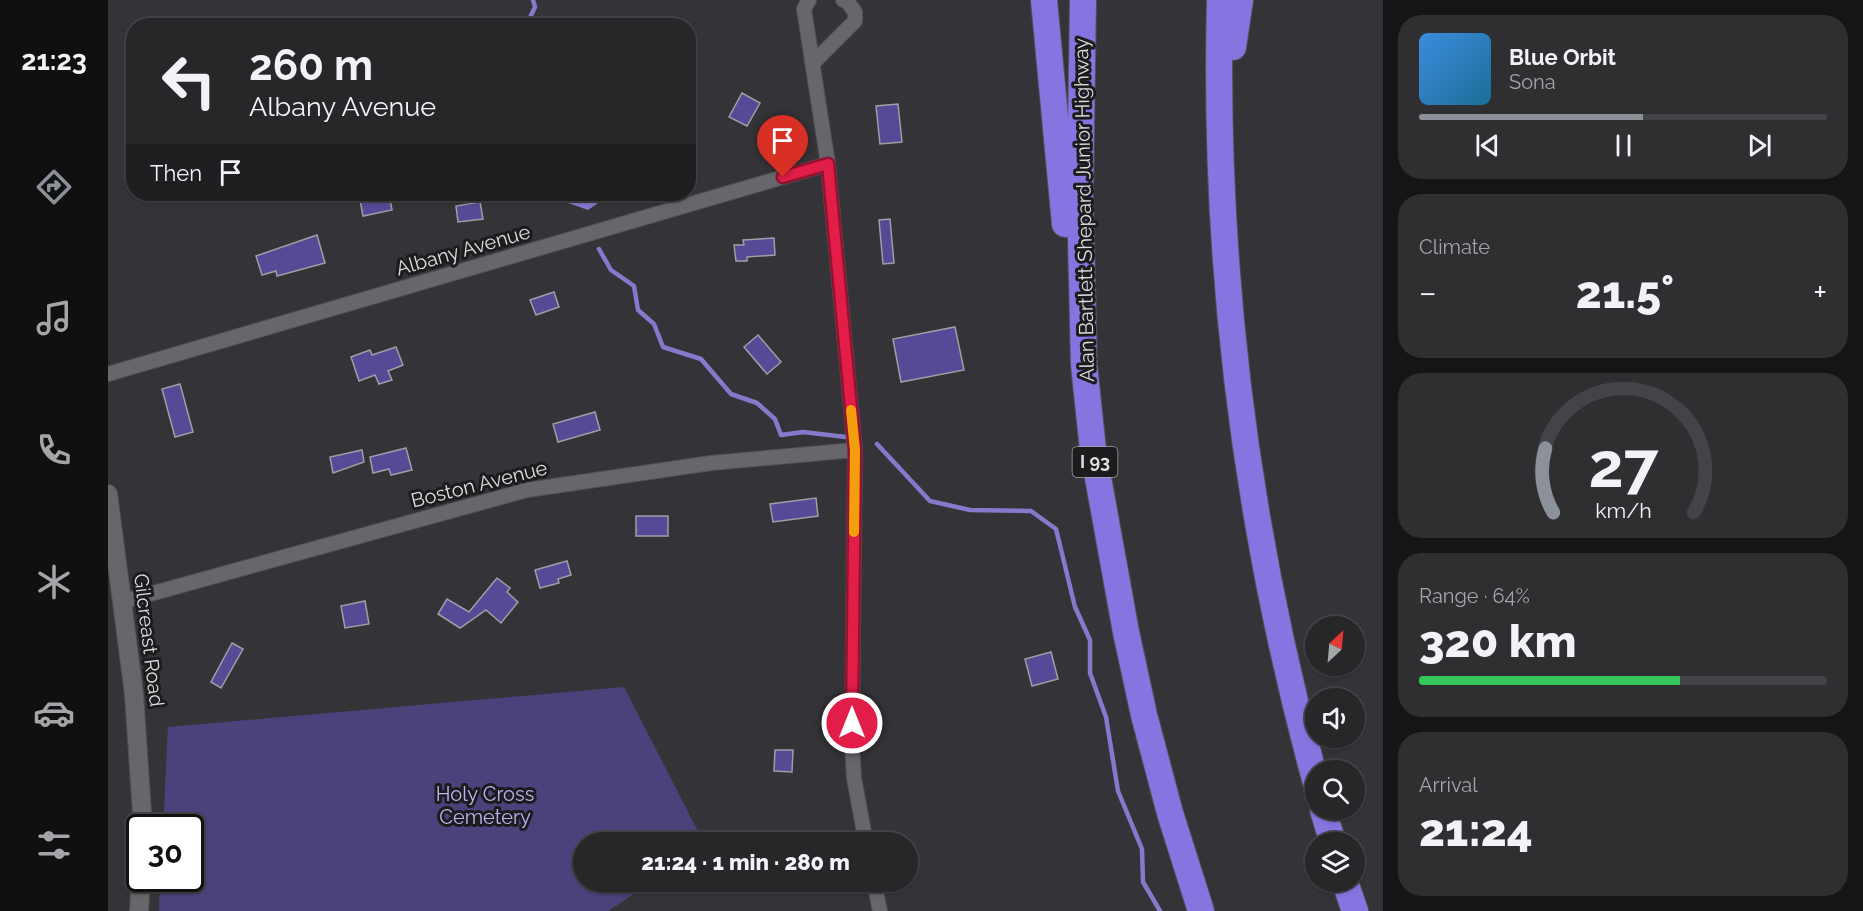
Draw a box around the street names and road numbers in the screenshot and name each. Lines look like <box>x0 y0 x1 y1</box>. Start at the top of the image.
street label: Alan Bartlett Shepard Junior Highway <box>1069 38 1099 382</box>
street label: Albany Avenue <box>393 219 533 281</box>
road number: I 93 <box>1072 447 1118 477</box>
street label: Boston Avenue <box>408 455 550 513</box>
street label: Gilcreast Road <box>129 572 169 708</box>

